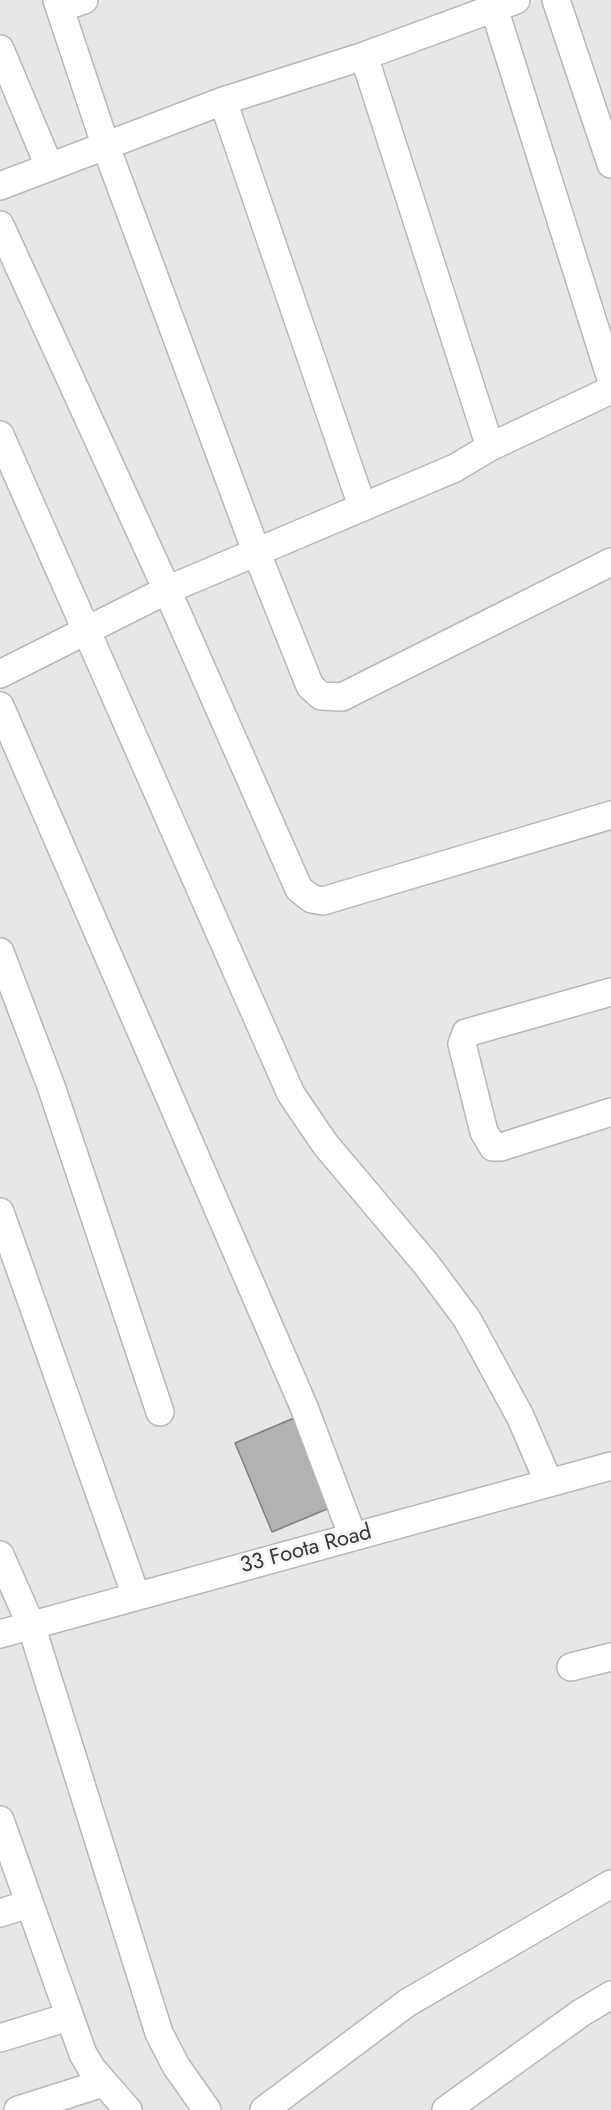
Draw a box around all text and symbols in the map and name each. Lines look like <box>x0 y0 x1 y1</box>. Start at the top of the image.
street label: 33 Foota Road <box>237 1520 375 1580</box>

